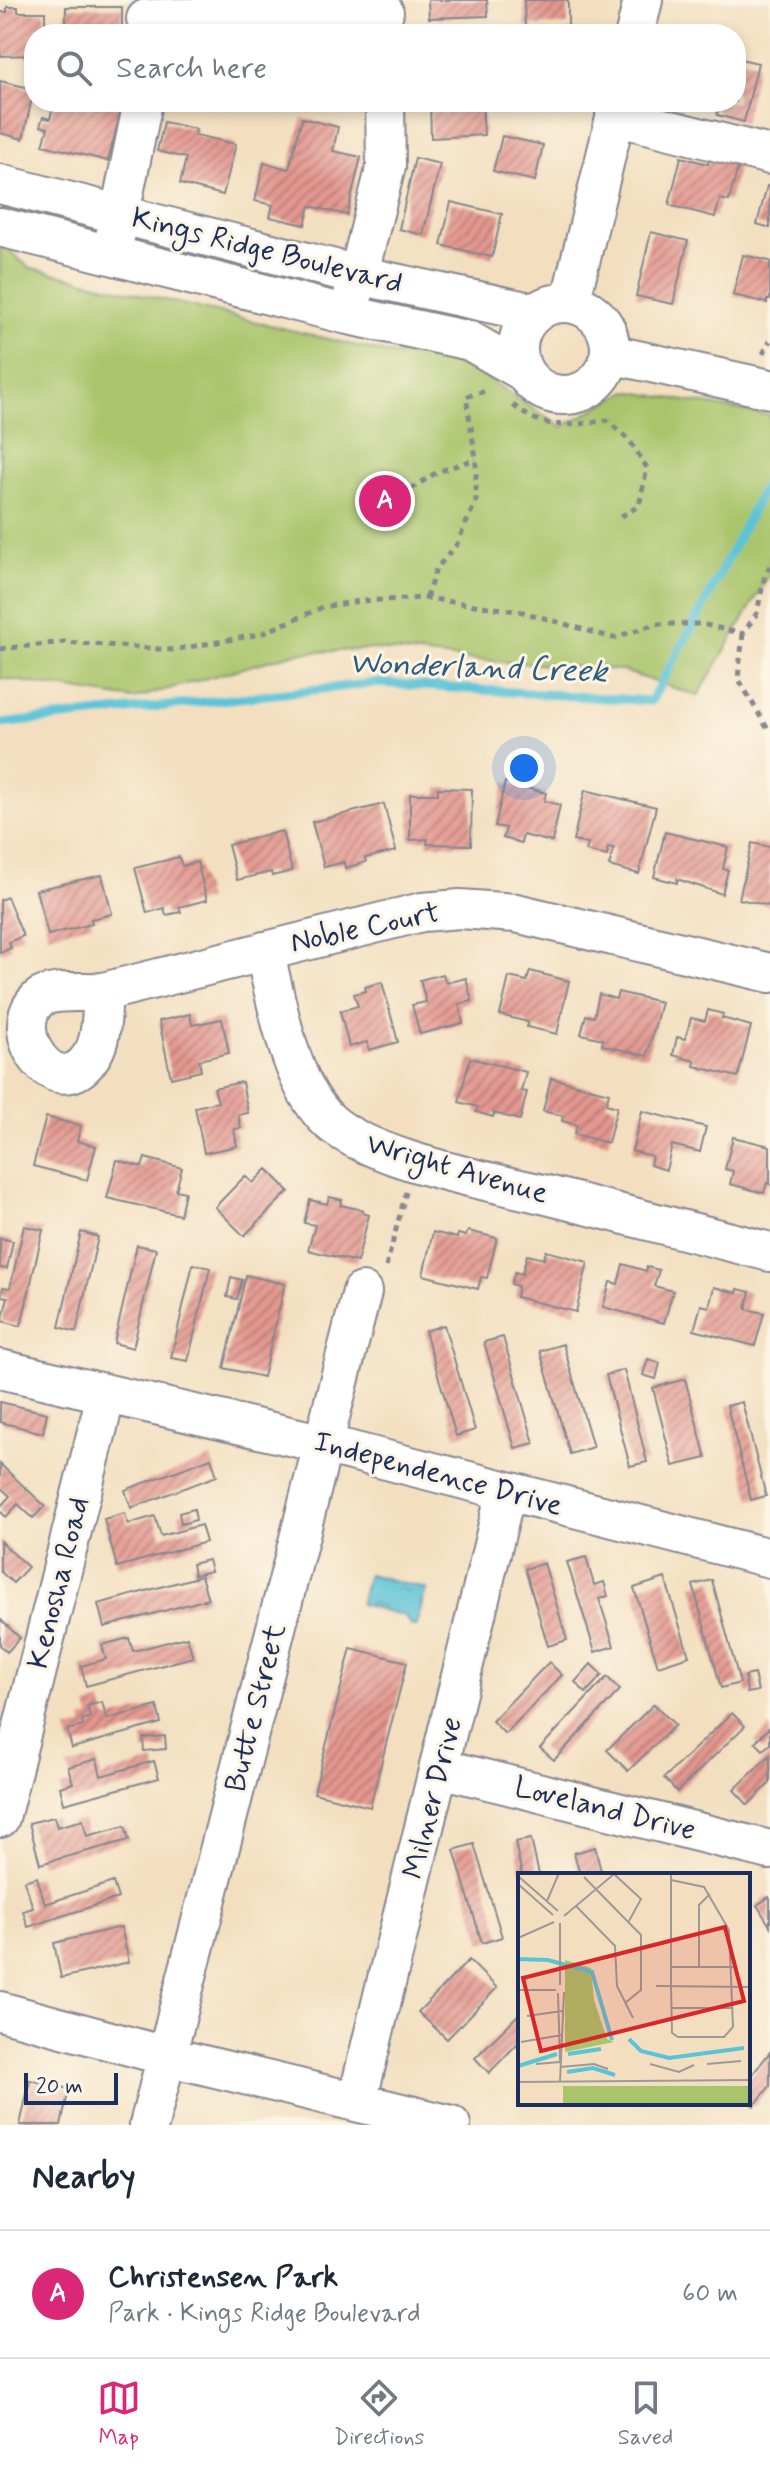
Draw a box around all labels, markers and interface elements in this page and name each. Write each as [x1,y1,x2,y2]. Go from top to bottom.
search box [24,24,746,112]
icon: search [52,46,96,90]
text: Search here [116,49,267,88]
street label: Kings Ridge Boulevard [127,198,406,305]
pin: A [359,471,411,531]
water label: Wonderland Creek [348,643,610,694]
your location [504,748,544,788]
street label: Noble Court [287,893,443,963]
street label: Wright Avenue [361,1124,552,1215]
street label: Independence Drive [310,1422,566,1526]
street label: Kenosha Road [19,1493,99,1673]
street label: Butte Street [216,1620,296,1796]
street label: Milner Drive [394,1713,472,1883]
street label: Loveland Drive [510,1768,700,1850]
inset map [518,1873,750,2105]
scale bar [24,2069,118,2105]
text: 20 m [36,2073,83,2101]
text: Nearby [32,2155,136,2200]
text: Christensen Park [108,2258,338,2297]
text: A [49,2277,67,2311]
text: 60 m [682,2277,738,2311]
text: Park · Kings Ridge Boulevard [108,2297,420,2331]
tab: Map [97,2376,141,2452]
tab: Directions [334,2376,424,2452]
tab: Saved [618,2376,673,2452]

